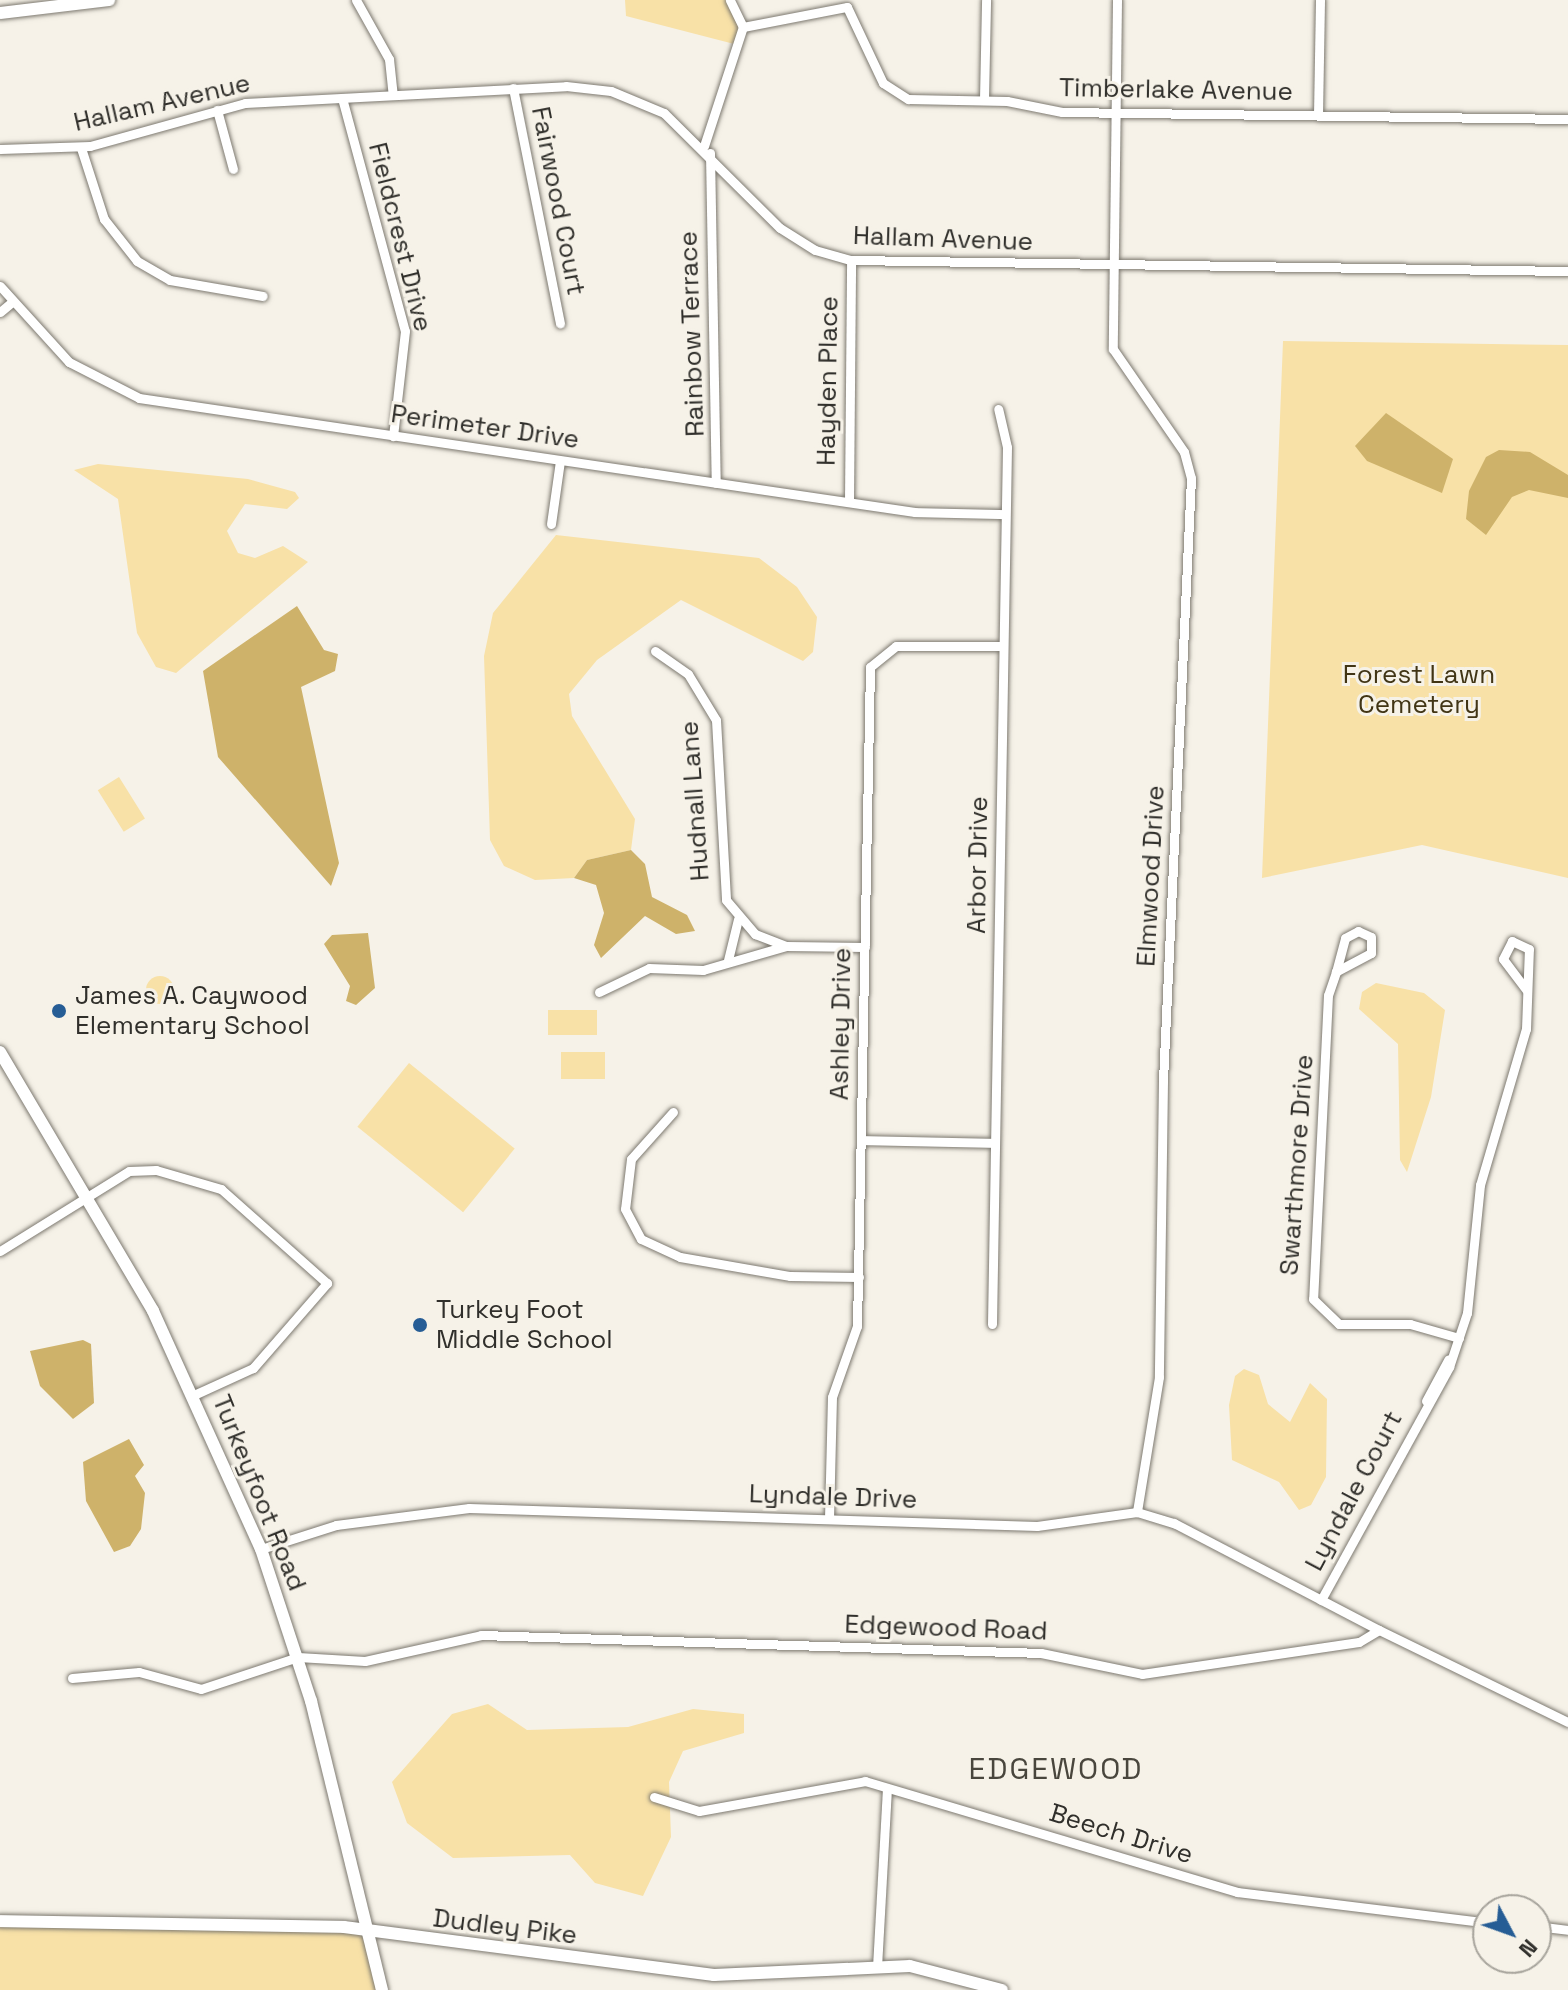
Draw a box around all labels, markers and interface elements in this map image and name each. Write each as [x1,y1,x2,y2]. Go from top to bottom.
street label: Hallam Avenue [71,67,253,139]
street label: Timberlake Avenue [1059,72,1293,108]
street label: Fairwood Court [524,104,592,298]
street label: Fieldcrest Drive [361,139,439,335]
street label: Hallam Avenue [852,220,1034,258]
street label: Rainbow Terrace [673,230,711,438]
street label: Hayden Place [811,296,845,466]
street label: Perimeter Drive [389,398,581,456]
park label: Forest Lawn Cemetery [1343,659,1495,720]
street label: Hudnall Lane [674,720,716,882]
street label: Elmwood Drive [1131,784,1171,968]
street label: Arbor Drive [961,796,995,934]
street label: Ashley Drive [824,947,858,1101]
place label: James A. Caywood Elementary School [75,980,310,1042]
marker: James A. Caywood Elementary School [50,1002,68,1020]
street label: Swarthmore Drive [1274,1054,1320,1276]
place label: Turkey Foot Middle School [436,1294,613,1356]
marker: Turkey Foot Middle School [411,1316,429,1334]
street label: Turkeyfoot Road [205,1390,313,1596]
street label: Lyndale Court [1299,1406,1409,1576]
street label: Lyndale Drive [748,1478,918,1516]
street label: Edgewood Road [844,1609,1048,1647]
district label: EDGEWOOD [969,1751,1143,1787]
street label: Beech Drive [1045,1797,1197,1871]
north arrow [1472,1894,1552,1974]
street label: Dudley Pike [431,1903,579,1951]
text: N [1513,1934,1544,1963]

